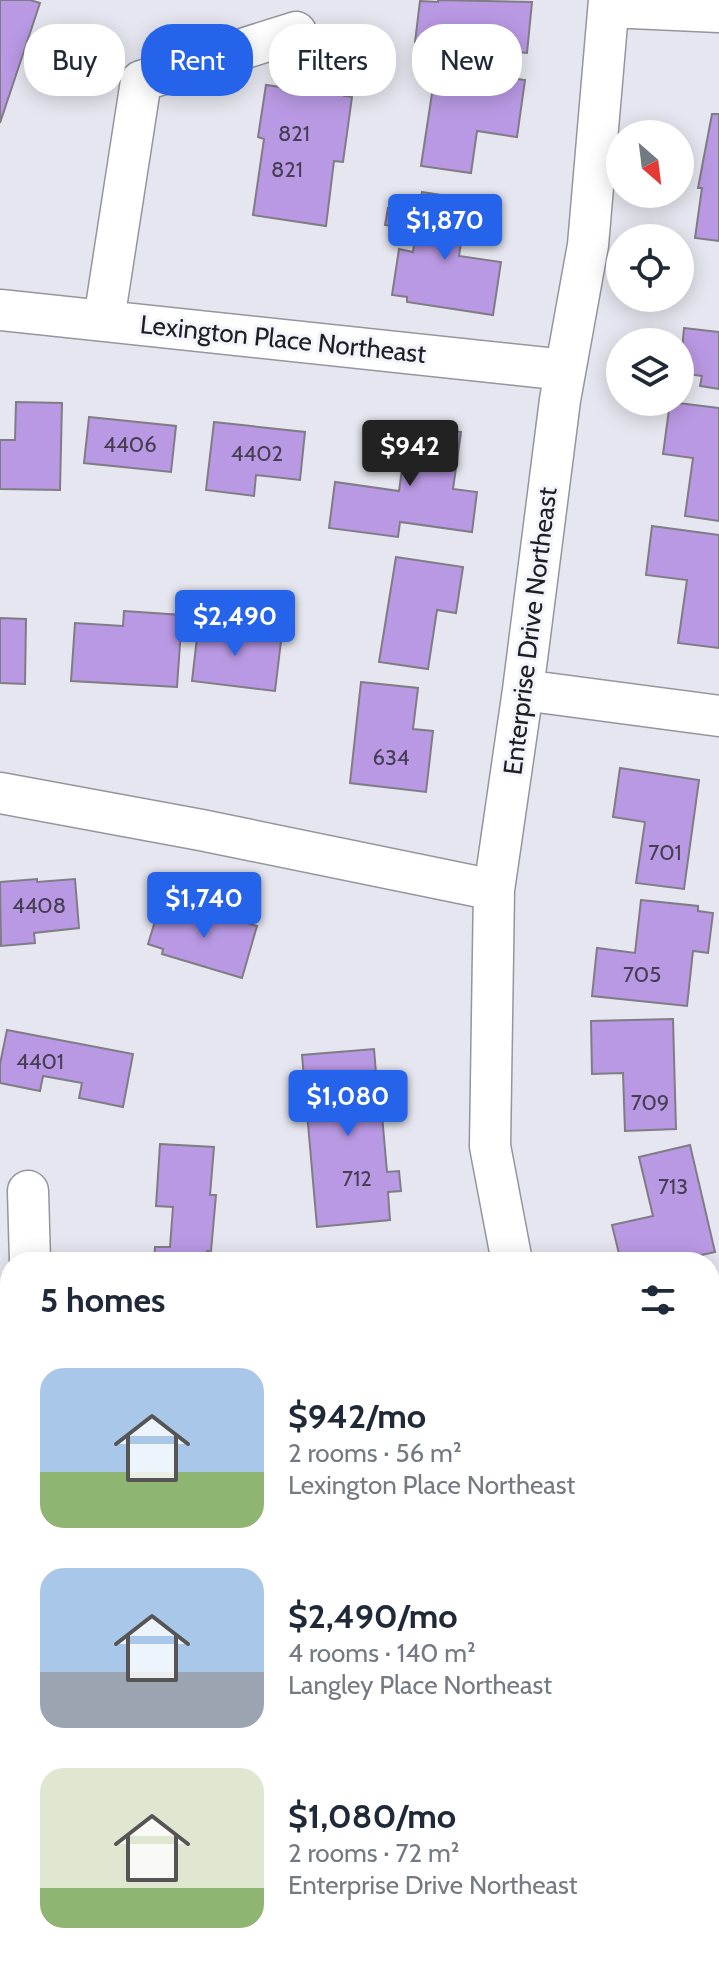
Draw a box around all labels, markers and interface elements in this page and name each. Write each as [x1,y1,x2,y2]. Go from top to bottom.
chip: Buy [24,24,125,96]
chip: Rent [141,24,253,96]
chip: Filters [269,24,396,96]
chip: New [412,24,522,96]
house number: 821 [278,120,310,147]
north arrow [606,120,694,208]
map controls [606,120,694,416]
house number: 821 [271,156,303,183]
pin: $1,870 [380,194,510,262]
text: $1,870 [406,204,484,236]
button: locate [606,224,694,312]
street label: Lexington Place Northeast [138,308,428,370]
button: layers [606,328,694,416]
pin: $942 [363,420,457,488]
text: $942 [380,430,440,462]
house number: 4406 [103,431,157,458]
house number: 4402 [231,440,283,467]
street label: Enterprise Drive Northeast [496,485,564,777]
pin: $2,490 [170,590,300,658]
text: $2,490 [193,600,277,632]
house number: 634 [372,744,410,771]
house number: 701 [648,839,682,866]
pin: $1,740 [139,872,269,940]
text: $1,740 [165,882,243,914]
house number: 4408 [12,892,66,919]
house number: 705 [623,961,661,988]
house number: 4401 [16,1048,64,1075]
pin: $1,080 [283,1070,413,1138]
text: $1,080 [307,1080,389,1112]
house number: 709 [631,1089,669,1116]
house number: 712 [342,1165,372,1192]
house number: 713 [658,1173,688,1200]
icon: filters [636,1278,680,1322]
text: 5 homes [40,1279,165,1321]
text: $942/mo [288,1395,426,1437]
icon: home [104,1400,200,1496]
text: 2 rooms · 56 m² [288,1437,462,1469]
text: Lexington Place Northeast [288,1469,575,1501]
text: $2,490/mo [288,1595,458,1637]
icon: home [104,1600,200,1696]
text: 4 rooms · 140 m² [288,1637,476,1669]
text: Langley Place Northeast [288,1669,552,1701]
text: $1,080/mo [288,1795,456,1837]
icon: home [104,1800,200,1896]
text: 2 rooms · 72 m² [288,1837,459,1869]
text: Enterprise Drive Northeast [288,1869,578,1901]

